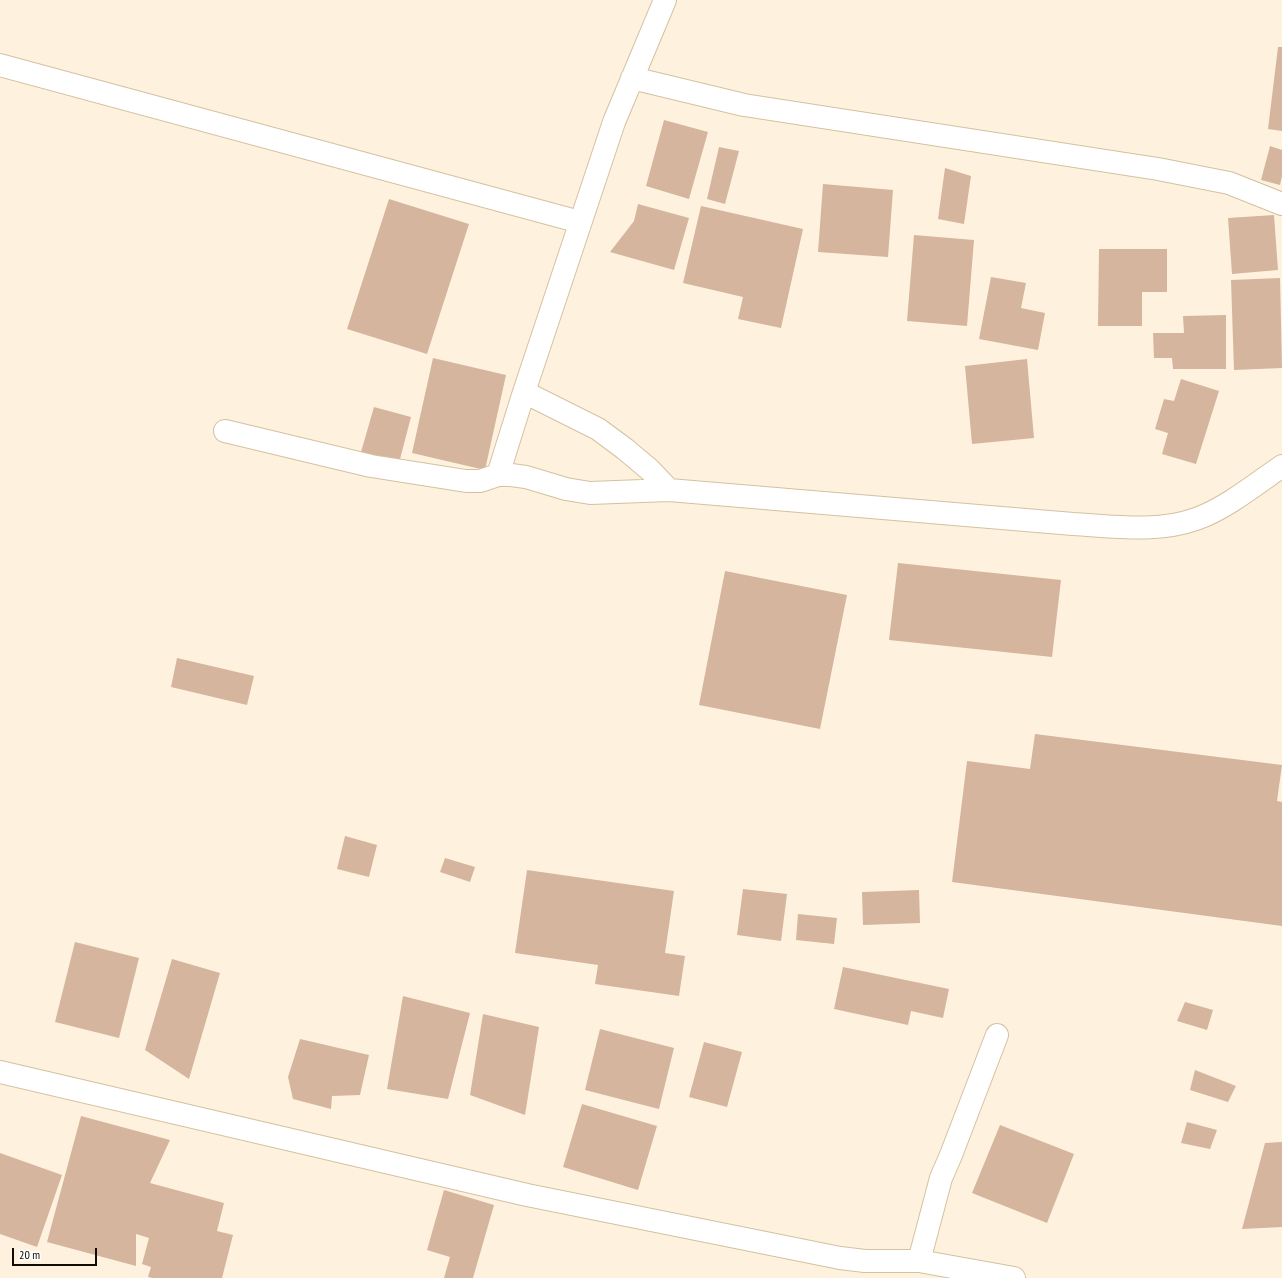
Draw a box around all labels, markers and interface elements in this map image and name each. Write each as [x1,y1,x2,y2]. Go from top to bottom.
scale bar [14,1240,99,1266]
text: 20 m [19,1247,40,1262]

